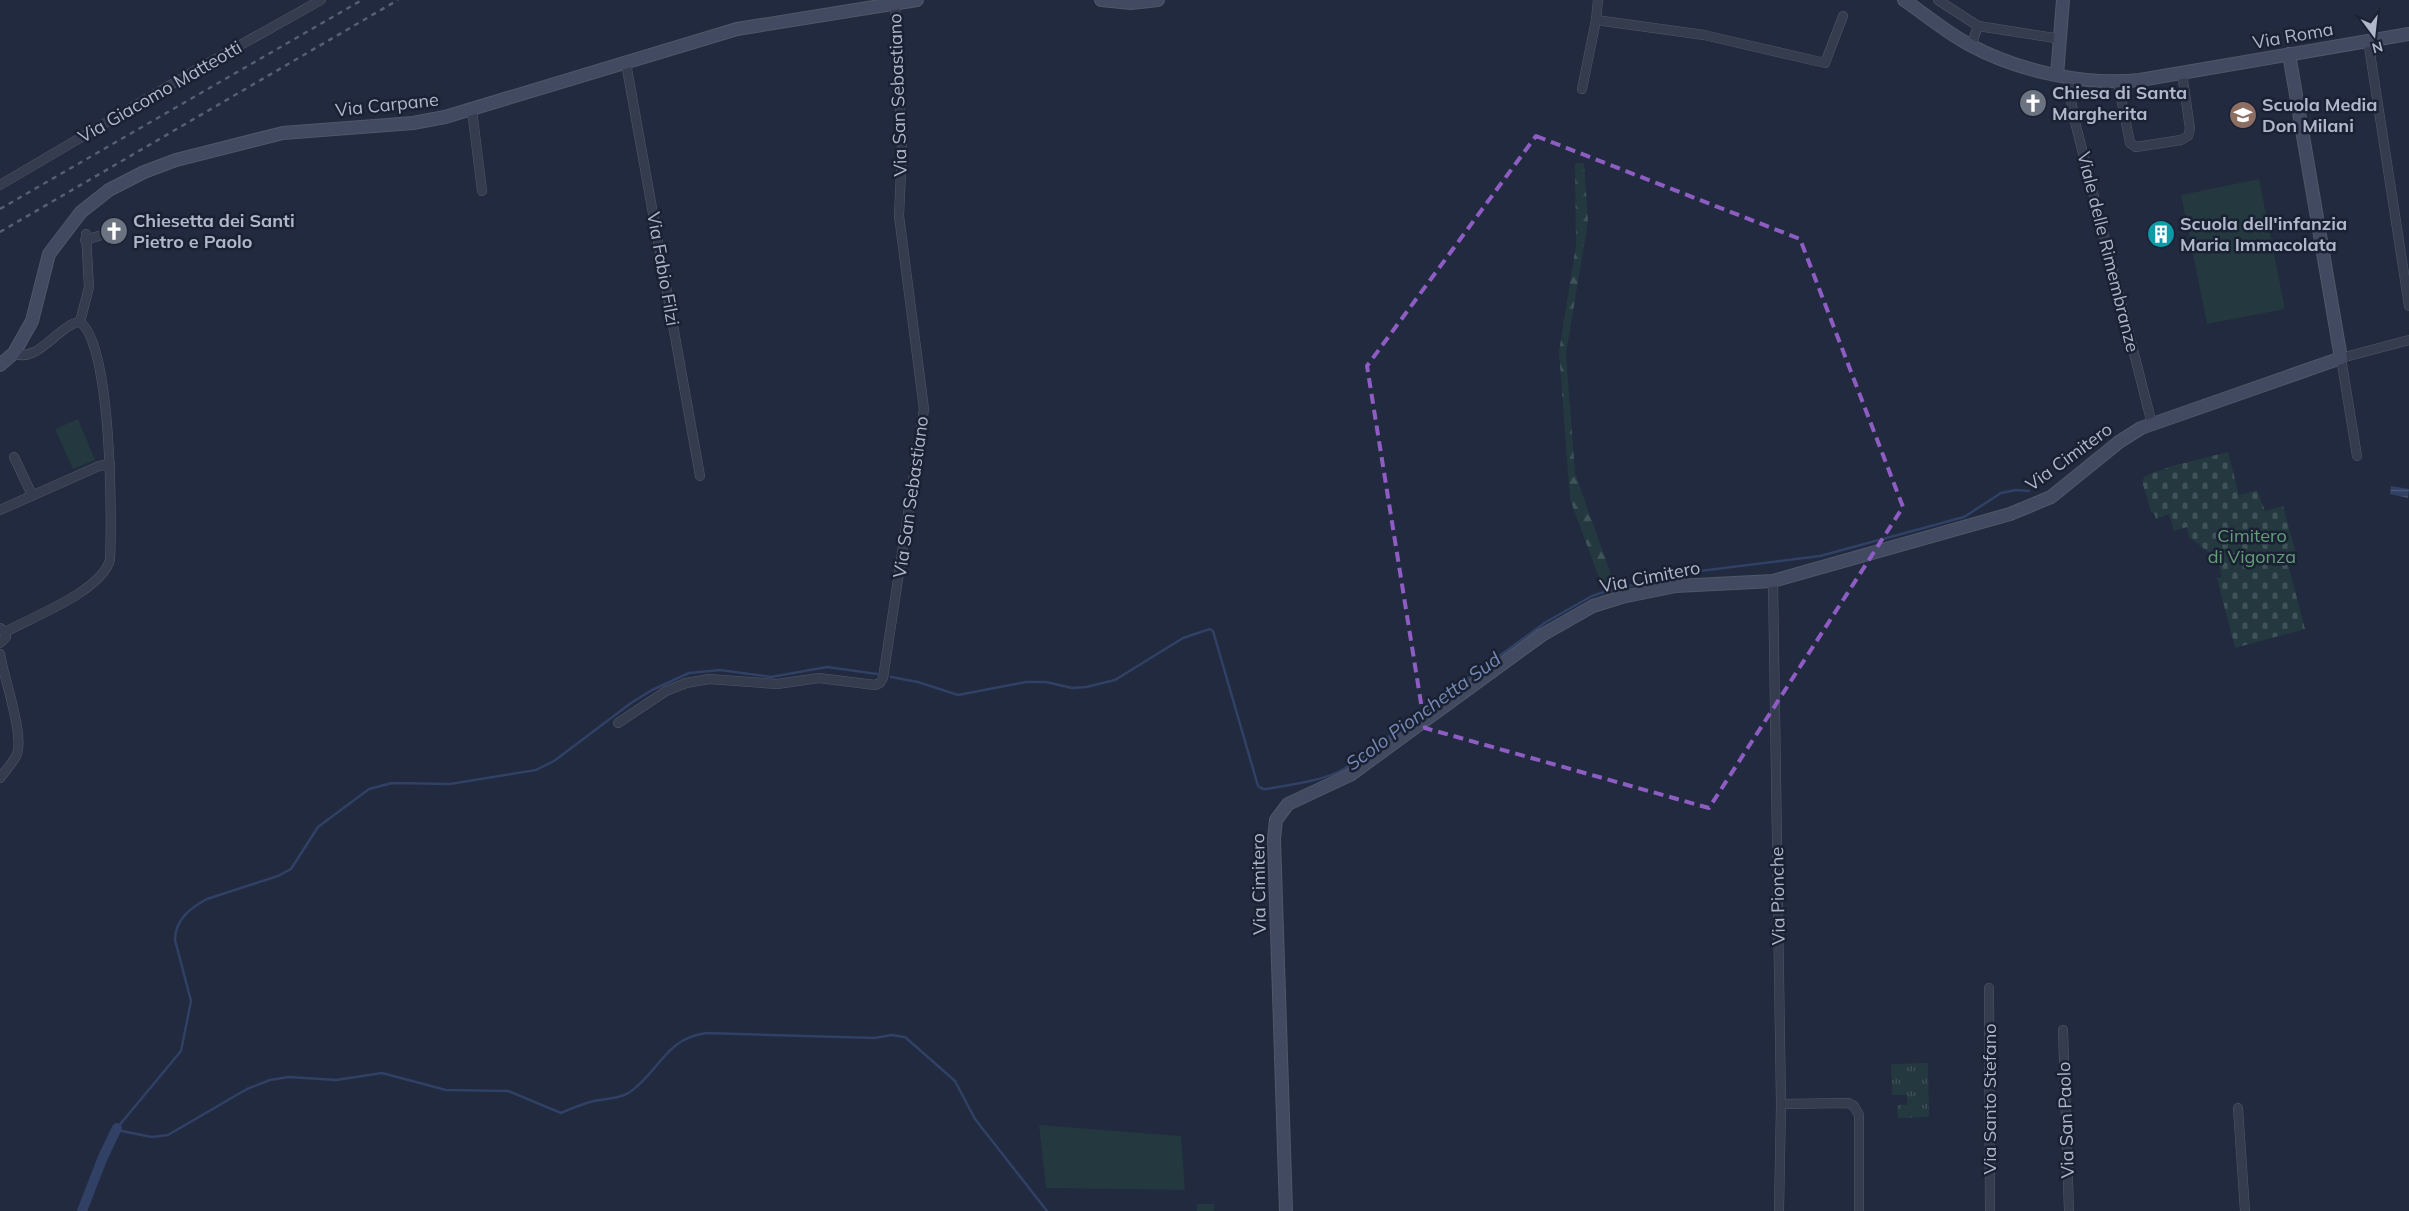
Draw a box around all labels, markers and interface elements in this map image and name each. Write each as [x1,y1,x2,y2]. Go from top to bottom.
north arrow [2349,10,2399,60]
street label: Via San Sebastiano [883,13,912,177]
street label: Via Roma [2251,17,2335,54]
street label: Via Giacomo Matteotti [74,35,246,148]
text: N [2370,37,2385,58]
place label: Chiesa di Santa Margherita [2052,81,2187,125]
street label: Via Carpane [334,88,440,121]
church icon: Chiesa di Santa Margherita [2018,88,2048,118]
place label: Scuola Media Don Milani [2262,93,2377,137]
school or university icon: Scuola Media Don Milani [2228,100,2258,130]
street label: Viale delle Rimembranze [2072,149,2145,354]
place label: Chiesetta dei Santi Pietro e Paolo [133,209,295,253]
street label: Via Fabio Filzi [642,210,685,328]
place label: Scuola dell'infanzia Maria Immacolata [2180,212,2347,256]
church icon: Chiesetta dei Santi Pietro e Paolo [99,216,129,246]
building icon: Scuola dell'infanzia Maria Immacolata [2146,219,2176,249]
street label: Via San Sebastiano [888,414,933,579]
street label: Via Cimitero [2021,417,2117,496]
park label: Cimitero di Vigonza [2208,524,2296,568]
street label: Via Cimitero [1598,556,1702,598]
water label: Scolo Pionchetta Sud [1341,646,1506,775]
street label: Via Cimitero [1246,833,1271,935]
street label: Via Pionche [1765,847,1790,945]
street label: Via Santo Stefano [1978,1024,2001,1174]
street label: Via San Paolo [2052,1061,2079,1179]

